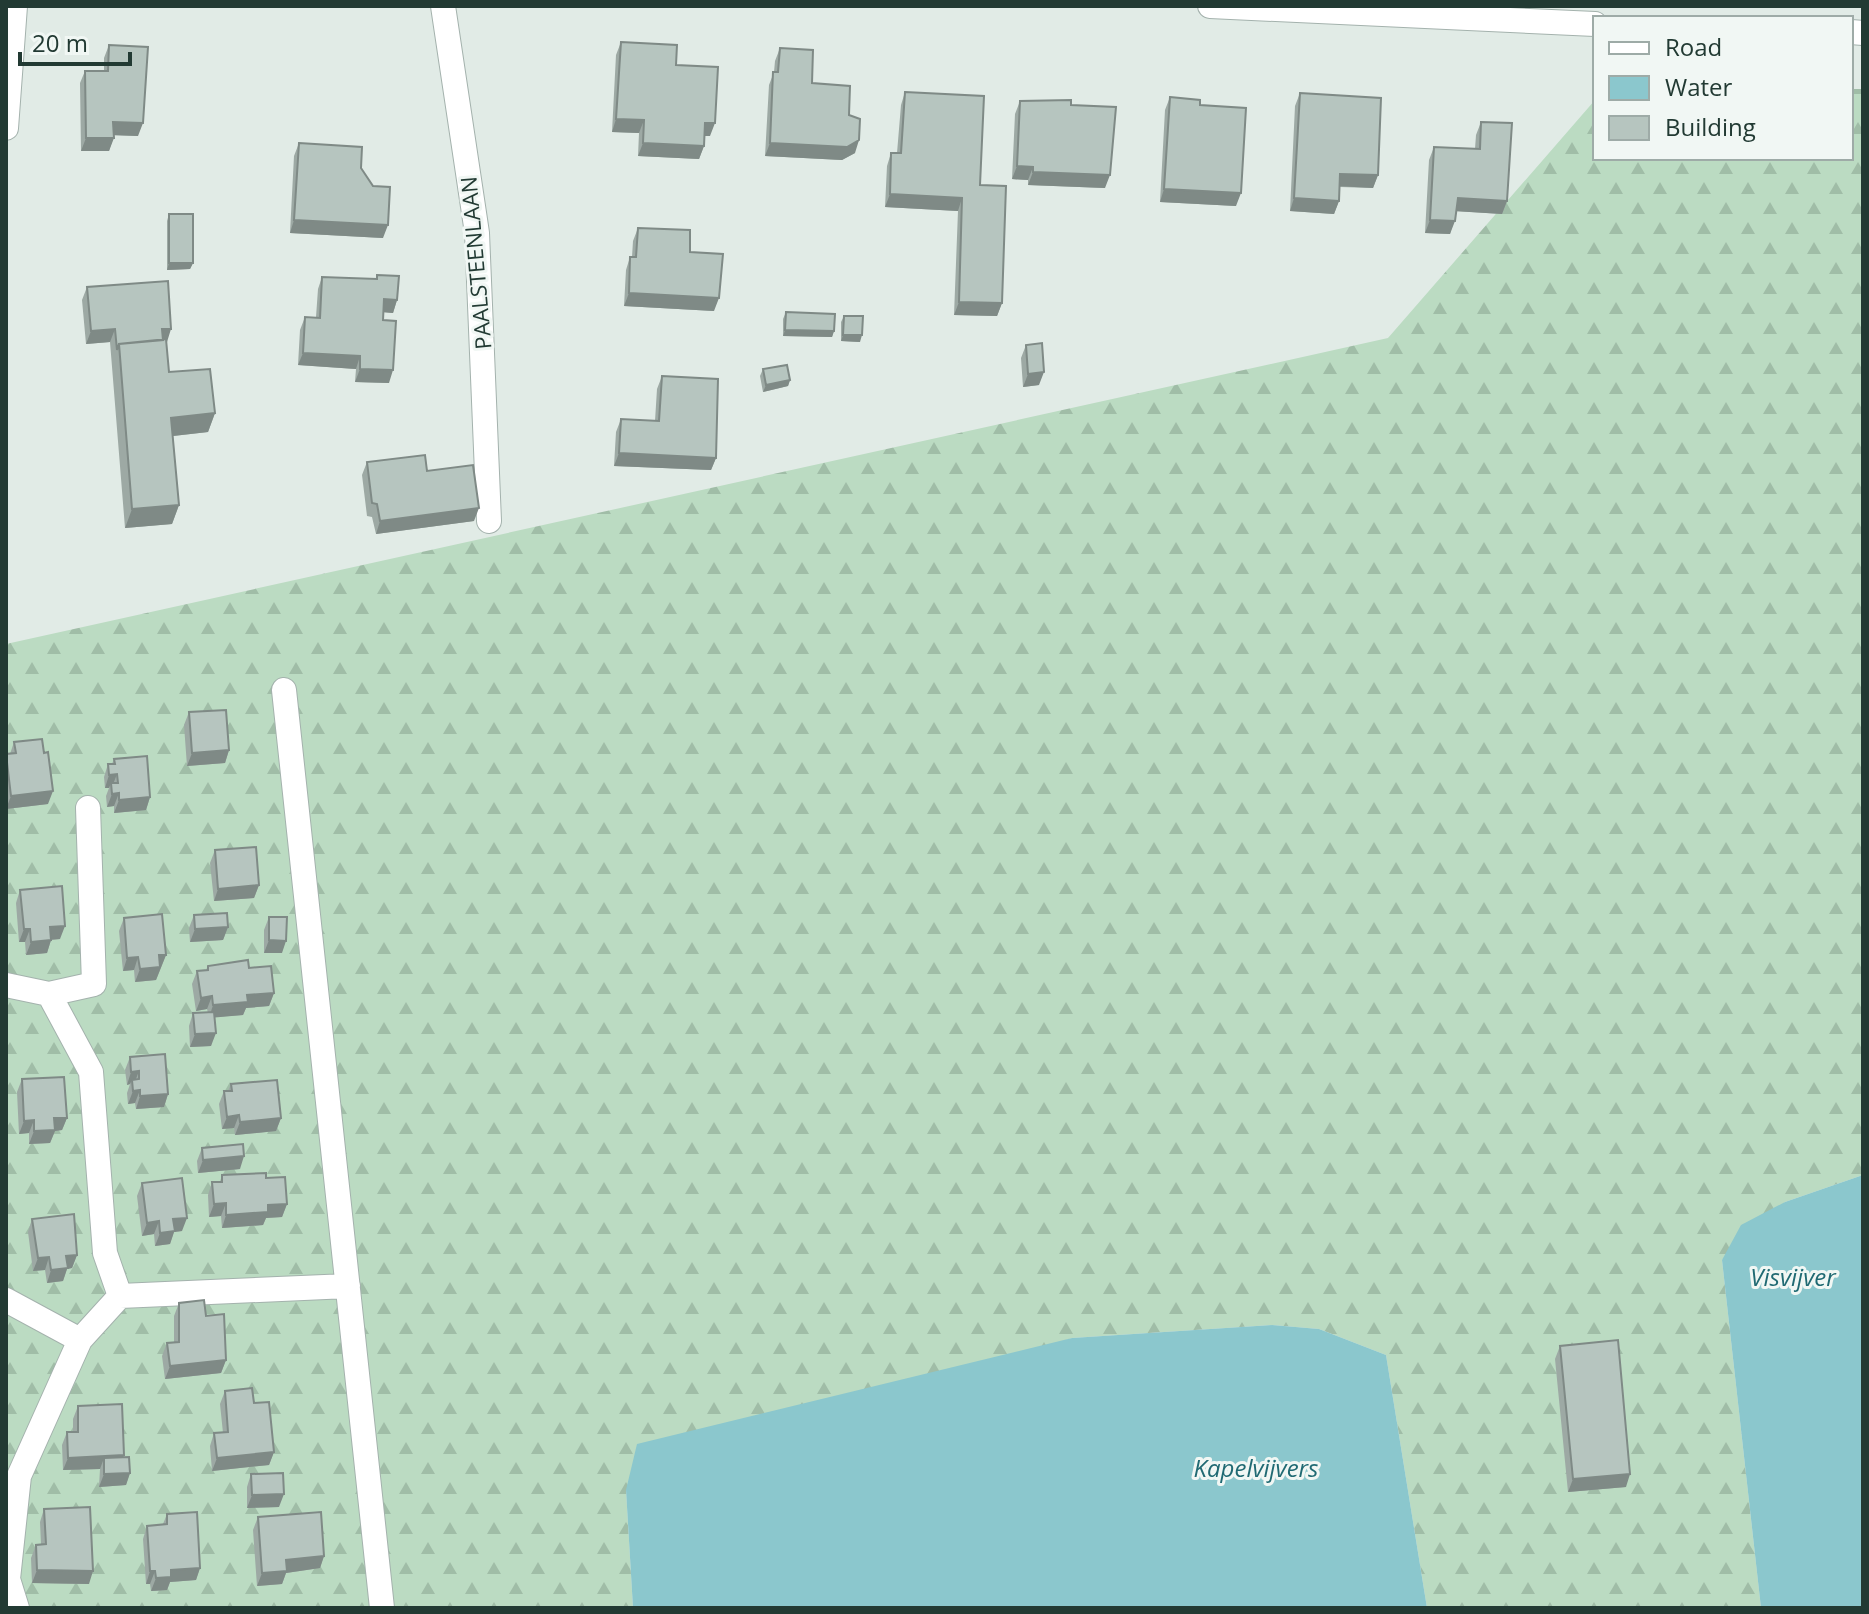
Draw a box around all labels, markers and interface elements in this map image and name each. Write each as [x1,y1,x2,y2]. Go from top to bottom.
scale bar [20,16,130,66]
legend [1593,16,1853,160]
text: 20 m [32,26,88,59]
text: Road [1665,30,1722,63]
text: Water [1665,70,1733,103]
text: Building [1665,110,1756,143]
street label: PAALSTEENLAAN [452,175,498,351]
water label: Visvijver [1750,1260,1837,1293]
water label: Kapelvijvers [1194,1451,1318,1484]

